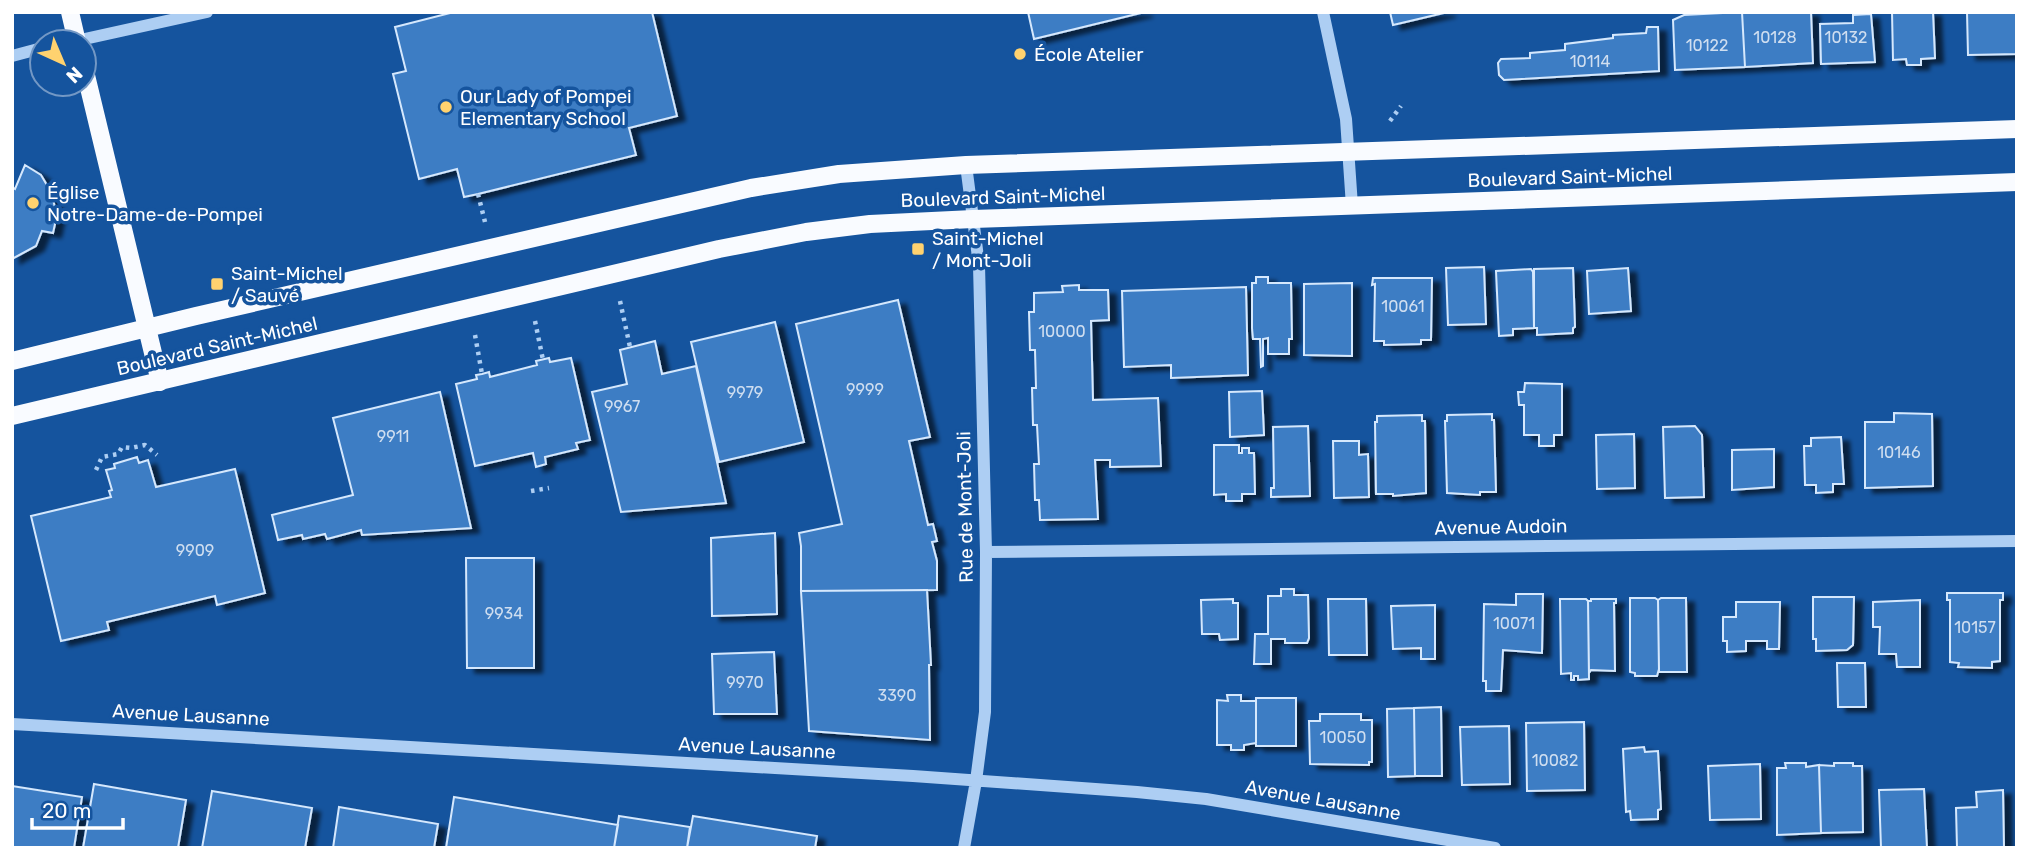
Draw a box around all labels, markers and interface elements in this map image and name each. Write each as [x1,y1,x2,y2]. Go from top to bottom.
north arrow [28,28,98,98]
house number: 10128 [1753,28,1797,47]
house number: 10132 [1825,28,1867,47]
house number: 10122 [1686,36,1728,55]
place label: École Atelier [1034,43,1144,66]
marker: École Atelier [1012,46,1028,62]
house number: 10114 [1570,52,1610,71]
text: N [62,62,87,88]
place label: Our Lady of Pompei Elementary School [460,85,632,130]
marker: Our Lady of Pompei Elementary School [438,99,454,115]
street label: Boulevard Saint-Michel [1467,162,1673,192]
place label: Église Notre-Dame-de-Pompei [47,181,263,226]
street label: Boulevard Saint-Michel [900,182,1106,212]
marker: Église Notre-Dame-de-Pompei [25,195,41,211]
place label: Saint-Michel / Mont-Joli [932,227,1044,272]
marker: Saint-Michel / Mont-Joli [910,241,926,257]
place label: Saint-Michel / Sauvé [231,262,343,307]
marker: Saint-Michel / Sauvé [209,276,225,292]
house number: 10061 [1381,297,1425,316]
street label: Boulevard Saint-Michel [114,312,320,380]
house number: 10000 [1038,322,1086,341]
house number: 9999 [846,380,884,399]
house number: 9979 [727,383,763,402]
house number: 9967 [604,397,640,416]
house number: 9911 [377,427,409,446]
street label: Rue de Mont-Joli [952,431,978,583]
house number: 10146 [1877,443,1921,462]
street label: Avenue Audoin [1434,514,1568,540]
house number: 9909 [176,541,214,560]
house number: 9934 [485,604,523,623]
house number: 10071 [1493,614,1535,633]
house number: 10157 [1954,618,1996,637]
house number: 9970 [726,673,764,692]
house number: 3390 [878,686,916,705]
street label: Avenue Lausanne [112,699,270,731]
house number: 10050 [1320,728,1366,747]
street label: Avenue Lausanne [678,732,836,764]
house number: 10082 [1532,751,1578,770]
street label: Avenue Lausanne [1243,775,1403,825]
scale bar [32,786,122,830]
text: 20 m [42,798,91,823]

